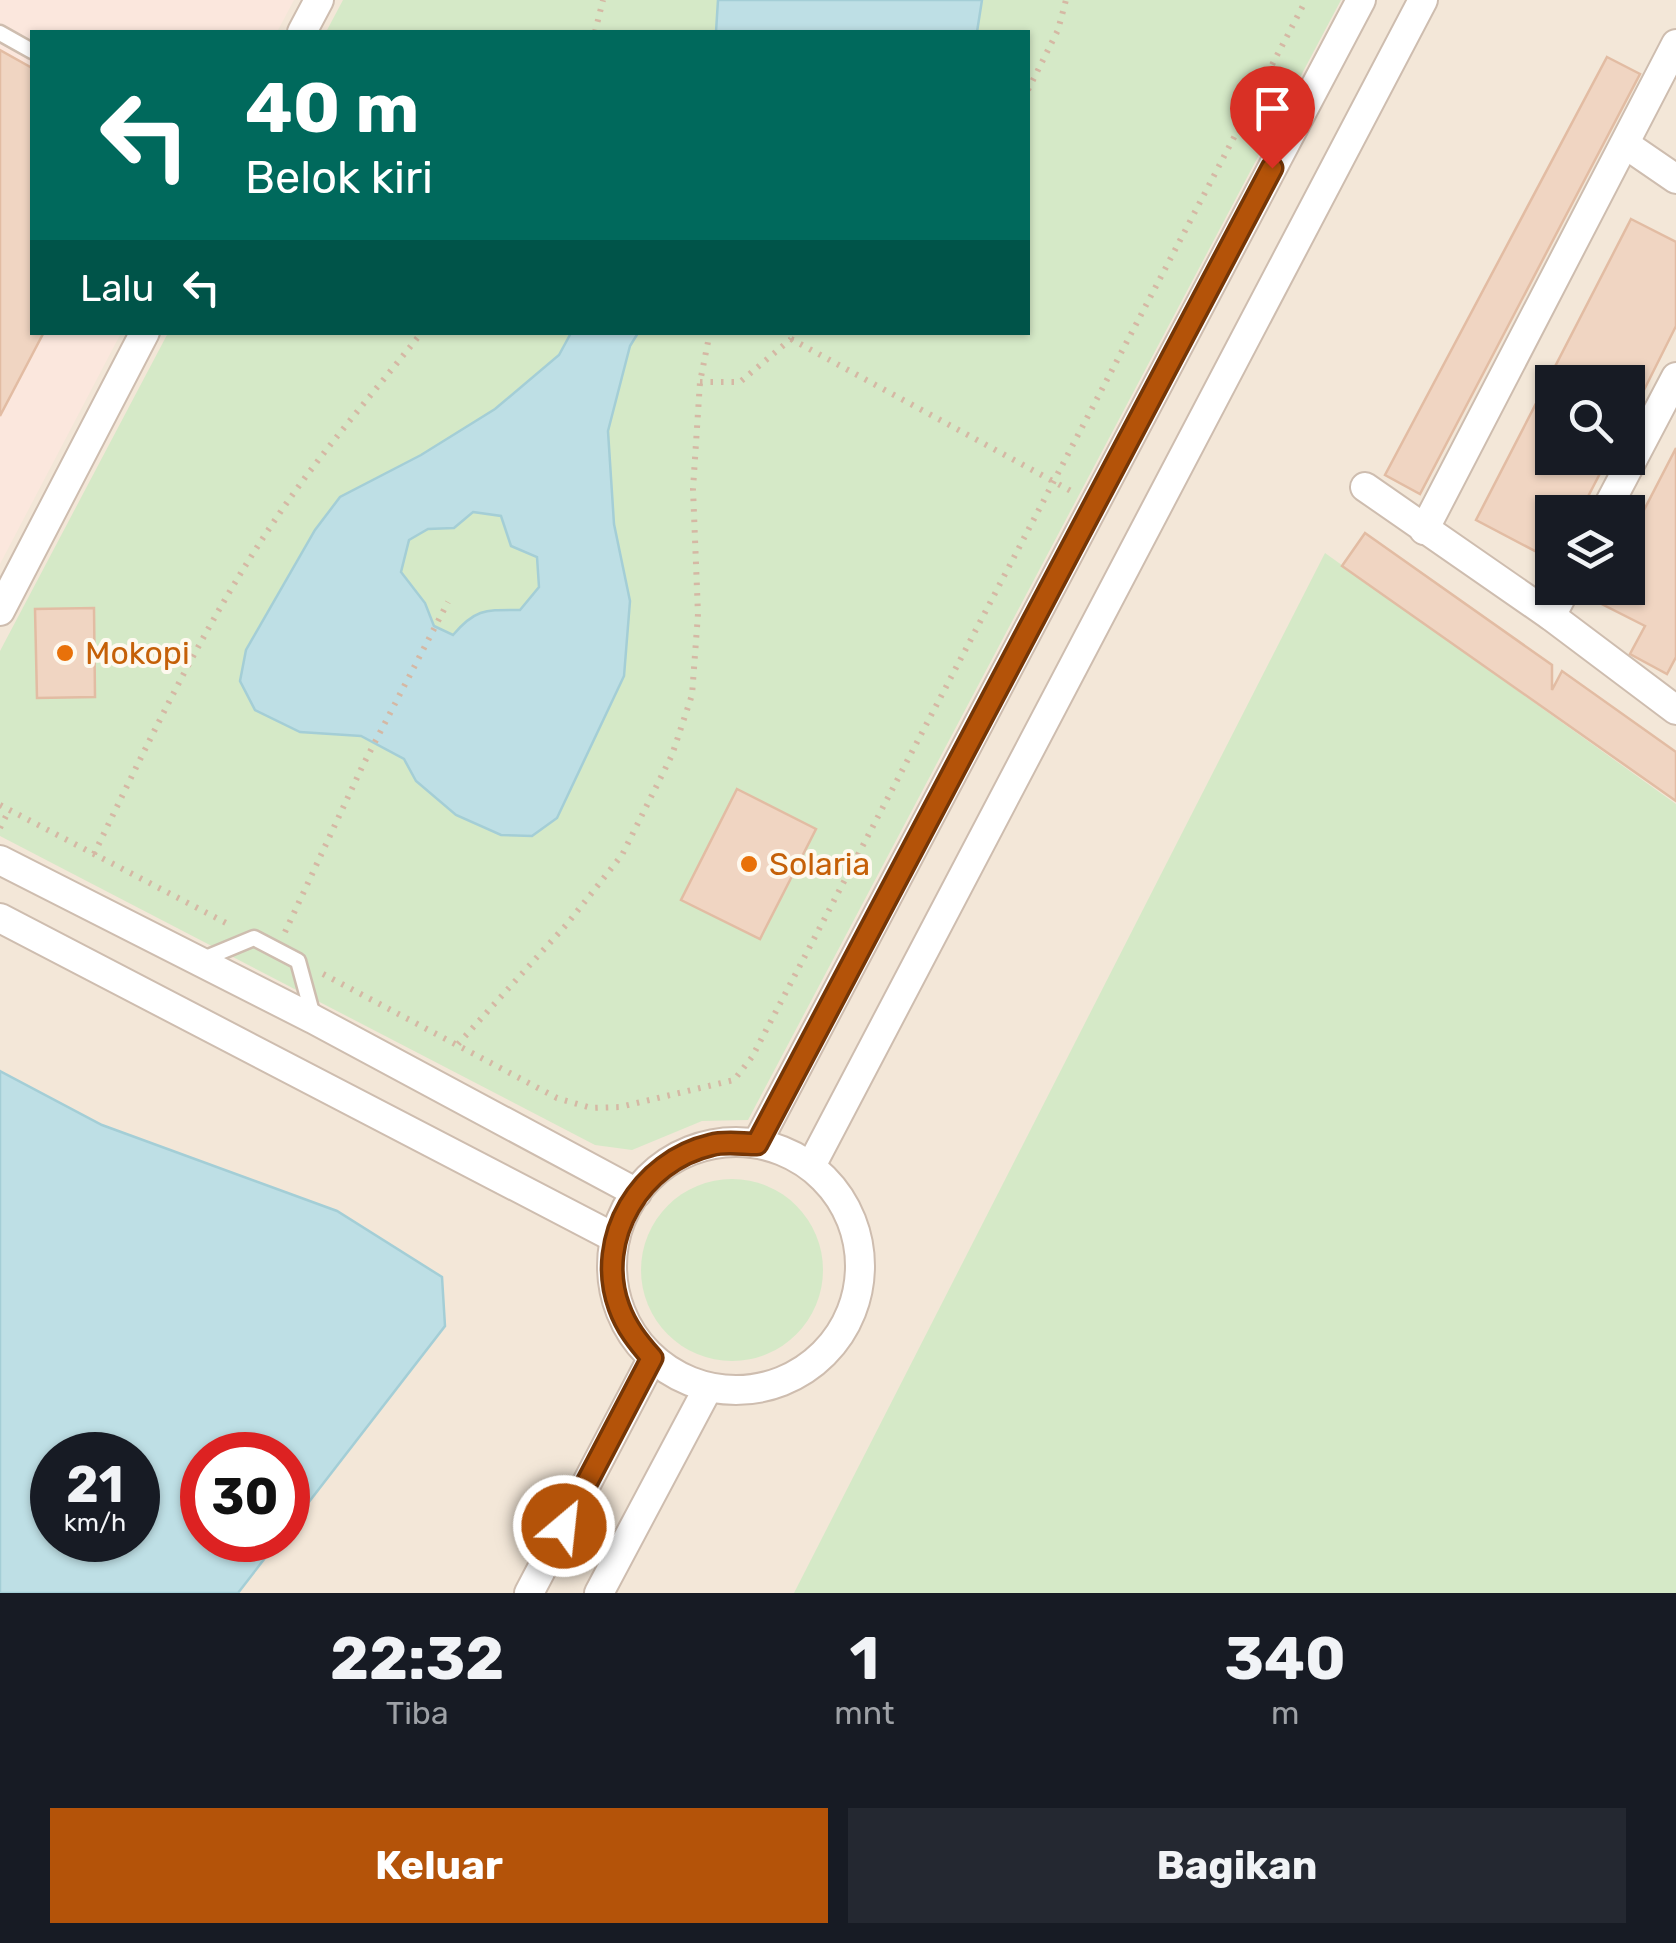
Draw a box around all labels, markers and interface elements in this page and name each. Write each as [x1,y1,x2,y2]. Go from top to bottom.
pin [1230,66,1315,169]
text: 40 m [245,67,419,150]
icon: left [80,70,210,200]
icon: arrive [1245,81,1300,136]
text: Belok kiri [245,151,433,204]
icon: left [174,260,229,315]
text: Lalu [80,265,154,311]
map controls [1535,365,1645,605]
button: search [1535,365,1645,475]
button: layers [1535,495,1645,605]
place label: Mokopi [85,634,190,672]
marker: Mokopi [54,642,76,664]
place label: Solaria [769,845,870,883]
marker: Solaria [738,853,760,875]
speed limit sign: 30 [180,1432,310,1562]
text: 21 [66,1455,124,1515]
position arrow [512,1474,616,1578]
text: km/h [64,1508,126,1537]
text: 22:32 [330,1623,504,1694]
text: 1 [849,1623,879,1694]
text: 340 [1225,1623,1346,1694]
text: Tiba [386,1694,449,1732]
text: mnt [834,1694,894,1732]
text: m [1271,1694,1299,1732]
button: Keluar [50,1808,828,1923]
button: Bagikan [848,1808,1626,1923]

